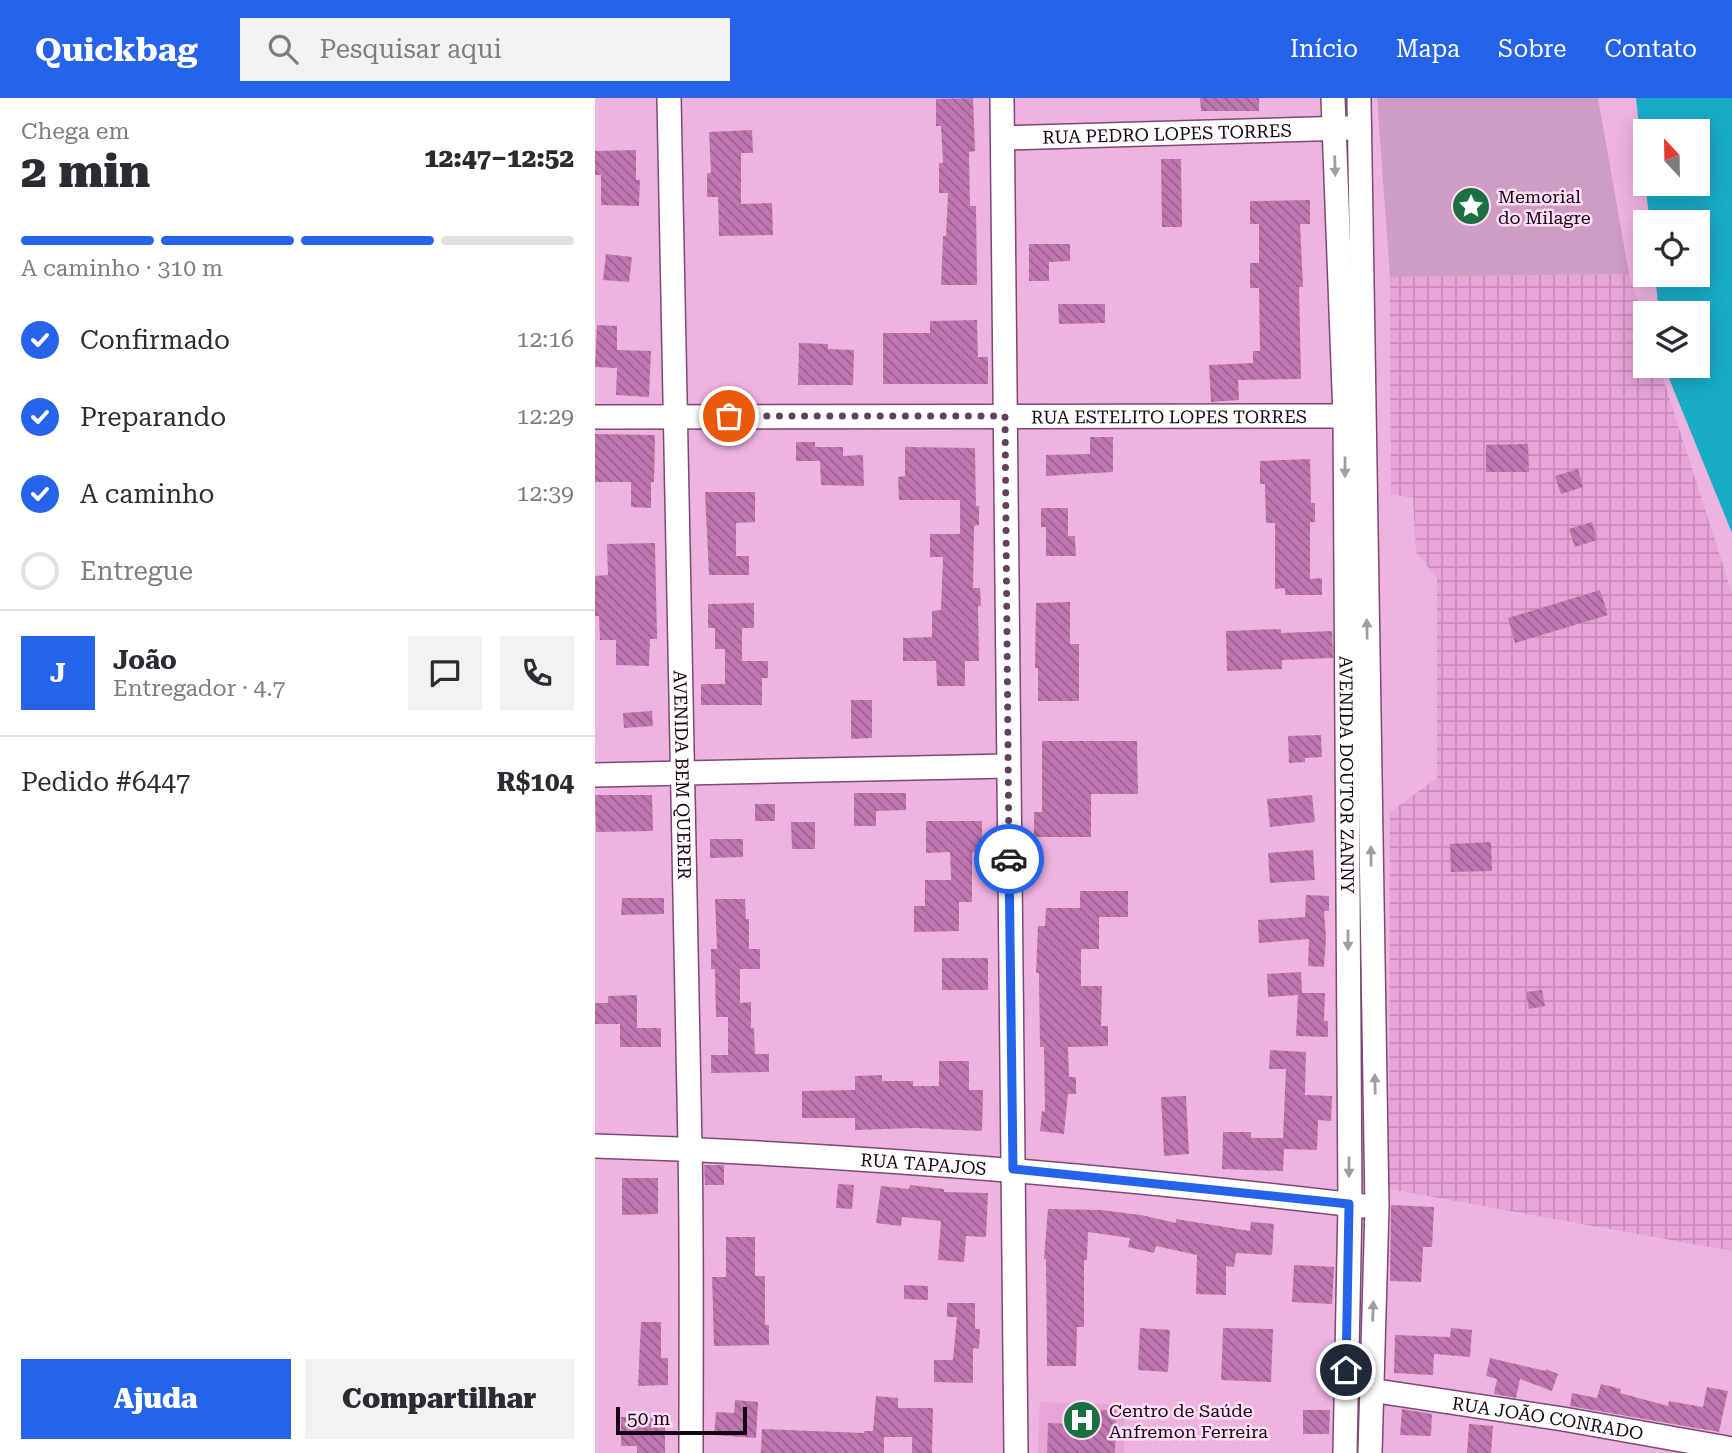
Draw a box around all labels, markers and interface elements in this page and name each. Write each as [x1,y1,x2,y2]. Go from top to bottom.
search box [240,18,730,81]
text: Quickbag [35,30,198,69]
icon: search [264,30,302,68]
text: Pesquisar aqui [320,34,502,64]
text: Início [1290,35,1358,63]
text: Mapa [1396,35,1460,63]
text: Sobre [1498,35,1566,63]
text: Contato [1604,35,1697,63]
text: Chega em [21,118,129,145]
street label: RUA PEDRO LOPES TORRES [1042,119,1292,147]
north arrow [1633,119,1710,196]
map controls [1633,119,1710,378]
text: 12:47–12:52 [424,143,574,173]
text: 2 min [21,144,150,198]
one-way arrow [1330,155,1341,177]
place icon: Memorial do Milagre [1450,185,1492,227]
place label: Memorial do Milagre [1498,186,1591,228]
button: locate [1633,210,1710,287]
text: A caminho · 310 m [21,255,223,282]
button: layers [1633,301,1710,378]
icon: check [21,321,59,359]
text: Confirmado [80,325,230,355]
text: 12:16 [517,326,574,353]
pin [699,386,759,446]
icon: bag [710,397,748,435]
icon: check [21,398,59,436]
text: Preparando [80,402,226,432]
text: 12:29 [517,403,574,430]
street label: RUA ESTELITO LOPES TORRES [1031,406,1307,427]
one-way arrow [1339,456,1351,478]
icon: check [21,475,59,513]
text: A caminho [80,479,215,509]
text: 12:39 [517,480,574,507]
text: Entregue [80,556,193,586]
one-way arrow [1361,618,1373,640]
button: chat [408,636,482,710]
button: phone [500,636,574,710]
text: João [113,645,177,675]
street label: AVENIDA DOUTOR ZANNY [1336,656,1359,895]
text: J [50,658,66,688]
street label: AVENIDA BEM QUERER [670,670,696,880]
text: Entregador · 4.7 [113,675,285,702]
text: Pedido #6447 [21,767,190,797]
text: R$104 [496,767,574,797]
courier [974,824,1044,894]
icon: car [990,840,1028,878]
one-way arrow [1365,845,1377,867]
one-way arrow [1342,929,1354,951]
one-way arrow [1369,1073,1381,1095]
street label: RUA TAPAJOS [860,1149,987,1179]
one-way arrow [1343,1156,1355,1178]
one-way arrow [1367,1300,1379,1322]
pin [1316,1340,1376,1400]
icon: home [1327,1351,1365,1389]
button: Ajuda [21,1359,291,1439]
button: Compartilhar [305,1359,574,1439]
street label: RUA JOÃO CONRADO [1451,1392,1645,1444]
hospital icon: Centro de Saúde Anfremon Ferreira [1061,1399,1103,1441]
place label: Centro de Saúde Anfremon Ferreira [1109,1400,1268,1442]
scale bar [616,1404,747,1436]
text: 50 m [627,1407,670,1430]

